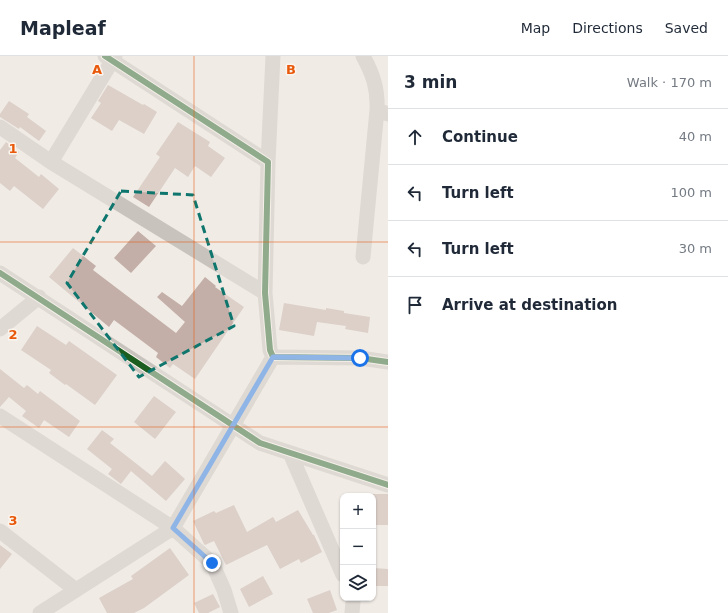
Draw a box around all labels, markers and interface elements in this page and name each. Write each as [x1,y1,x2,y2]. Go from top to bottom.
text: Mapleaf [20,17,106,39]
text: Map [521,20,550,36]
text: Directions [572,20,643,36]
text: Saved [665,20,708,36]
text: A [92,62,102,77]
text: B [286,62,296,77]
text: 3 min [404,72,457,92]
text: Walk · 170 m [627,75,712,90]
icon: ahead [404,126,426,148]
text: Continue [442,128,518,146]
text: 40 m [679,129,712,144]
text: 1 [8,141,18,156]
icon: left [404,182,426,204]
text: Turn left [442,184,514,202]
text: 100 m [670,185,712,200]
icon: left [404,238,426,260]
text: Turn left [442,240,514,258]
text: 30 m [679,241,712,256]
icon: arrive [404,294,426,316]
text: Arrive at destination [442,296,617,314]
text: 2 [8,327,18,342]
route start [351,349,369,367]
map controls [340,493,376,601]
button: + [340,493,376,529]
text: 3 [8,513,18,528]
button: − [340,529,376,565]
route end [203,554,221,572]
button: layers [340,565,376,601]

